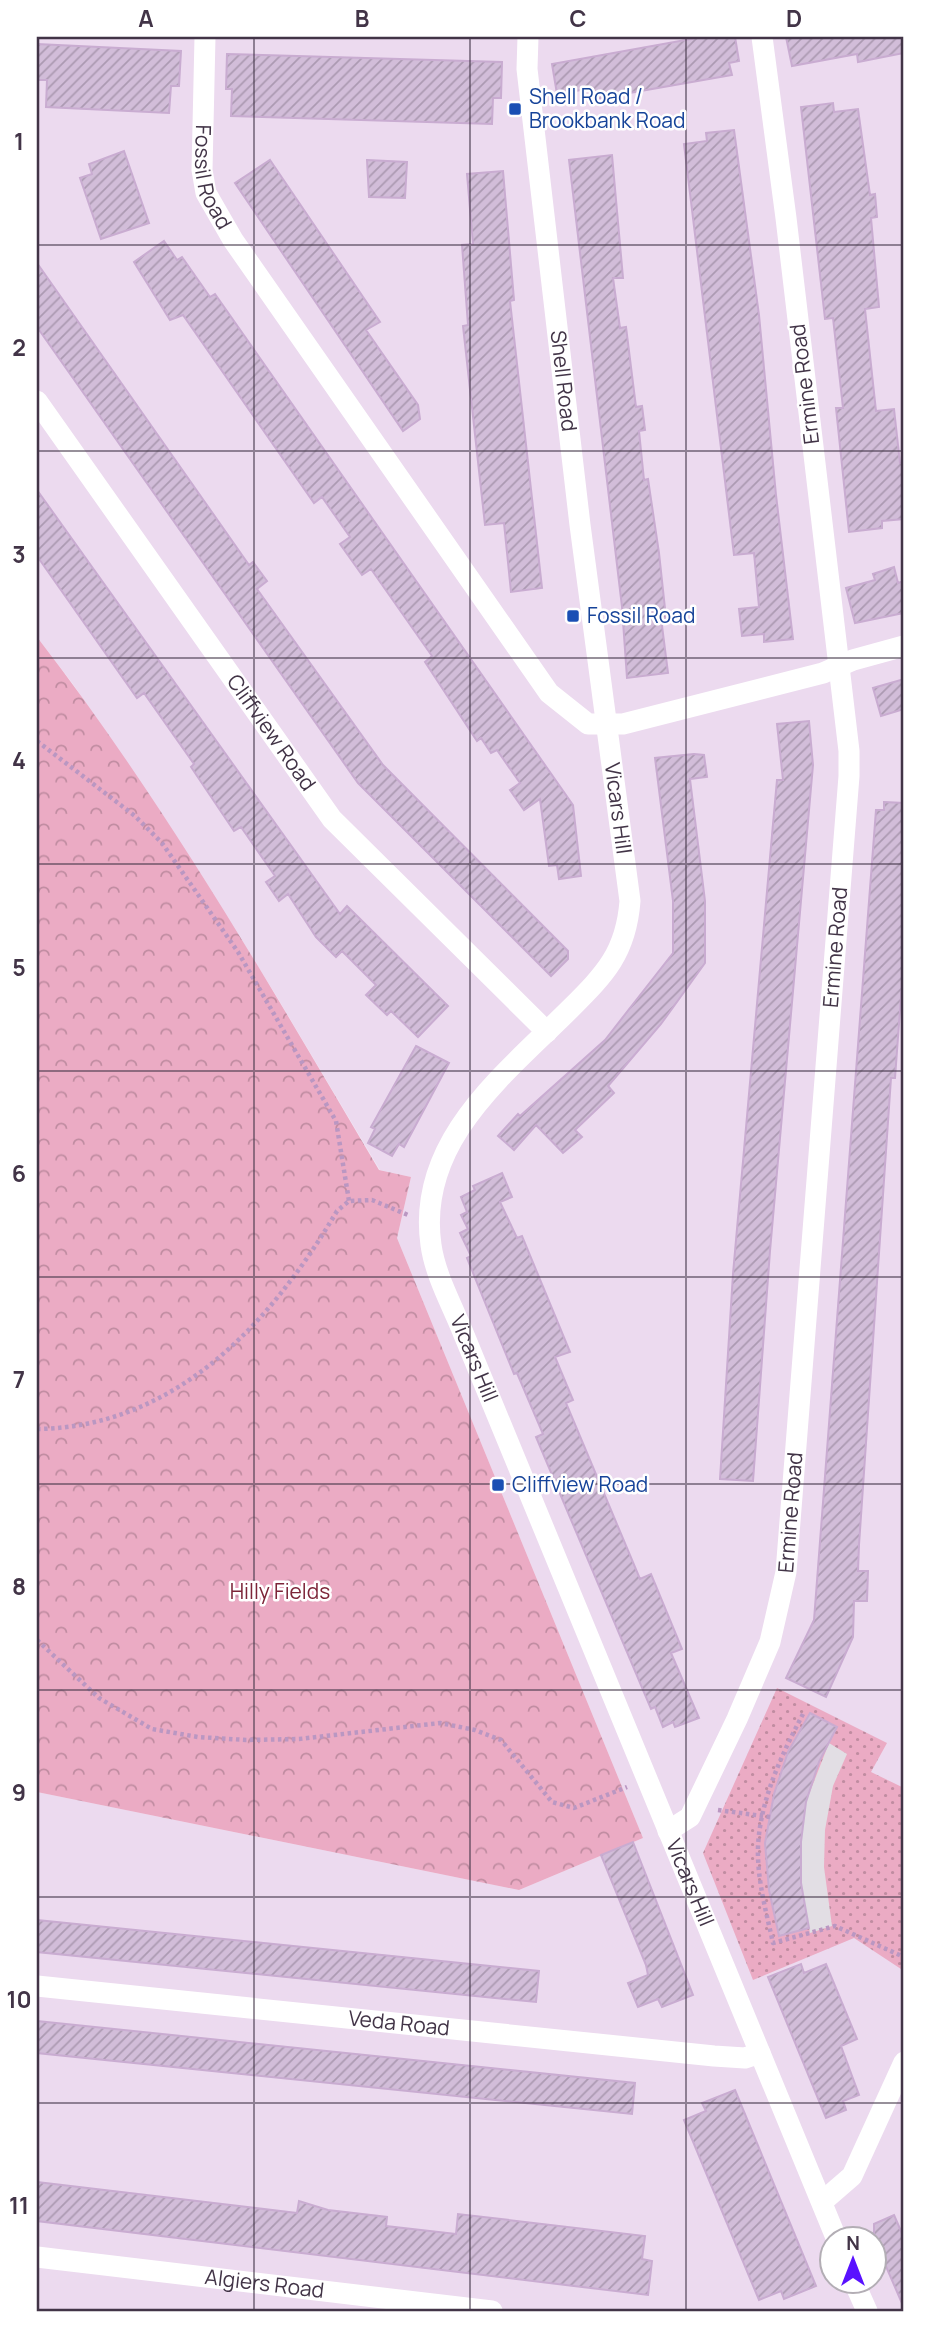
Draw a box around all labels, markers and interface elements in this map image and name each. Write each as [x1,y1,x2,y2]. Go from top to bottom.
text: A [138,2,154,34]
text: B [355,2,369,34]
text: C [570,2,587,34]
text: D [786,2,802,34]
place label: Shell Road / Brookbank Road [529,82,685,134]
marker: Shell Road / Brookbank Road [507,101,523,117]
street label: Fossil Road [189,124,239,234]
text: 1 [14,125,24,157]
street label: Ermine Road [783,322,825,446]
street label: Shell Road [544,329,584,433]
text: 2 [12,331,26,363]
text: 3 [12,538,26,570]
place label: Fossil Road [587,601,695,629]
marker: Fossil Road [565,608,581,624]
street label: Cliffview Road [221,668,323,796]
text: 4 [12,744,26,776]
street label: Vicars Hill [599,761,639,856]
street label: Ermine Road [816,886,853,1009]
text: 5 [12,951,26,983]
text: 6 [12,1157,26,1189]
street label: Vicars Hill [444,1310,505,1406]
text: 7 [13,1363,25,1395]
street label: Ermine Road [771,1451,808,1574]
place label: Cliffview Road [512,1470,648,1498]
marker: Cliffview Road [490,1477,506,1493]
text: 8 [12,1570,26,1602]
park label: Hilly Fields [230,1577,330,1605]
text: 9 [12,1776,26,1808]
street label: Vicars Hill [660,1835,721,1930]
text: 10 [6,1983,32,2015]
street label: Veda Road [347,2003,451,2042]
text: 11 [9,2189,29,2221]
north arrow [818,2226,888,2296]
text: N [846,2230,860,2256]
street label: Algiers Road [203,2262,326,2304]

